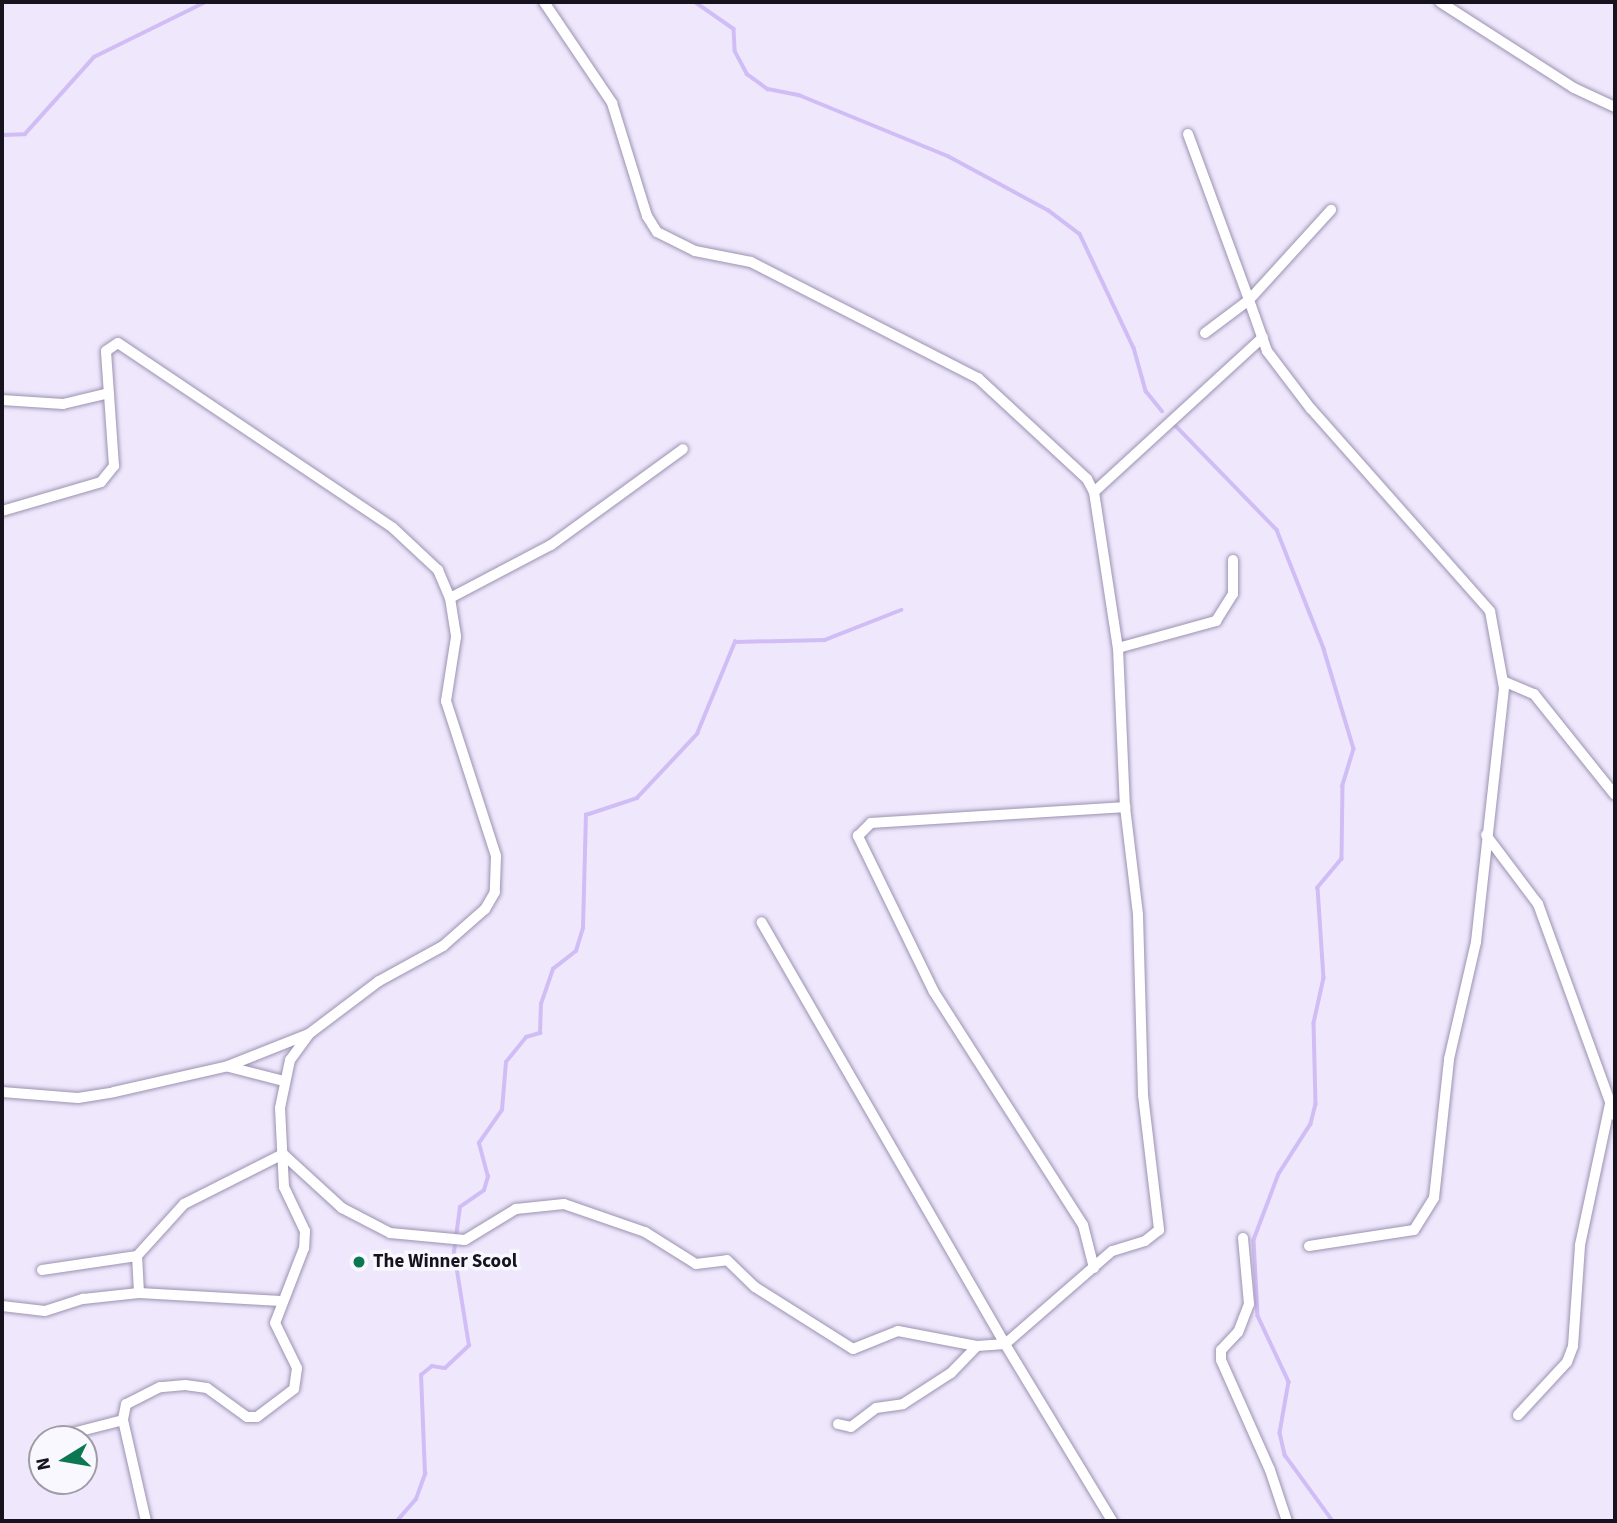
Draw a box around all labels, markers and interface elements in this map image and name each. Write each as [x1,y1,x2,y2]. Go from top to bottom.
place label: The Winner Scool [373,1251,517,1273]
marker: The Winner Scool [351,1254,367,1270]
north arrow [28,1425,98,1495]
text: N [29,1455,58,1473]

